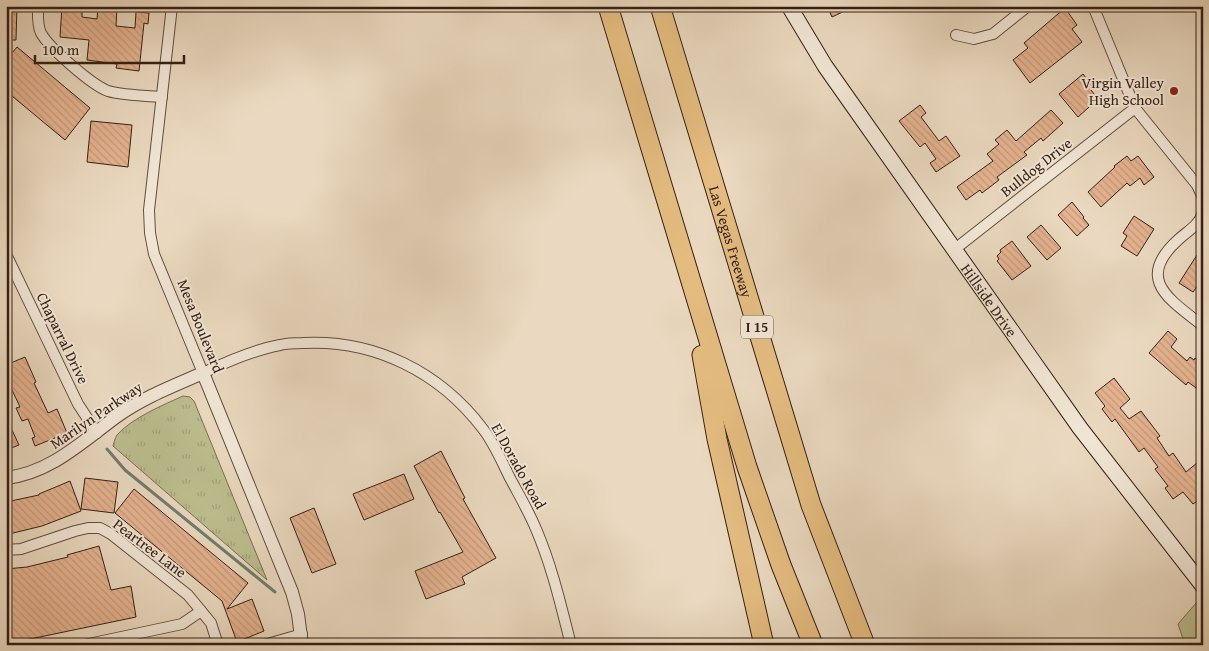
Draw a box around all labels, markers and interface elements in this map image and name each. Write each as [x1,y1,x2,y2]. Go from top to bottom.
scale bar [35,32,184,64]
text: 100 m [42,39,80,60]
place label: Virgin Valley High School [1081,72,1165,110]
marker: Virgin Valley High School [1168,85,1180,97]
street label: Bulldog Drive [996,133,1076,201]
street label: Las Vegas Freeway [704,183,758,300]
street label: Hillside Drive [957,259,1023,341]
street label: Mesa Boulevard [173,276,229,376]
street label: Chaparral Drive [32,289,94,387]
road number: I 15 [741,316,773,338]
street label: Marilyn Parkway [46,376,147,454]
street label: El Dorado Road [487,419,551,513]
street label: Peartree Lane [109,513,191,583]

